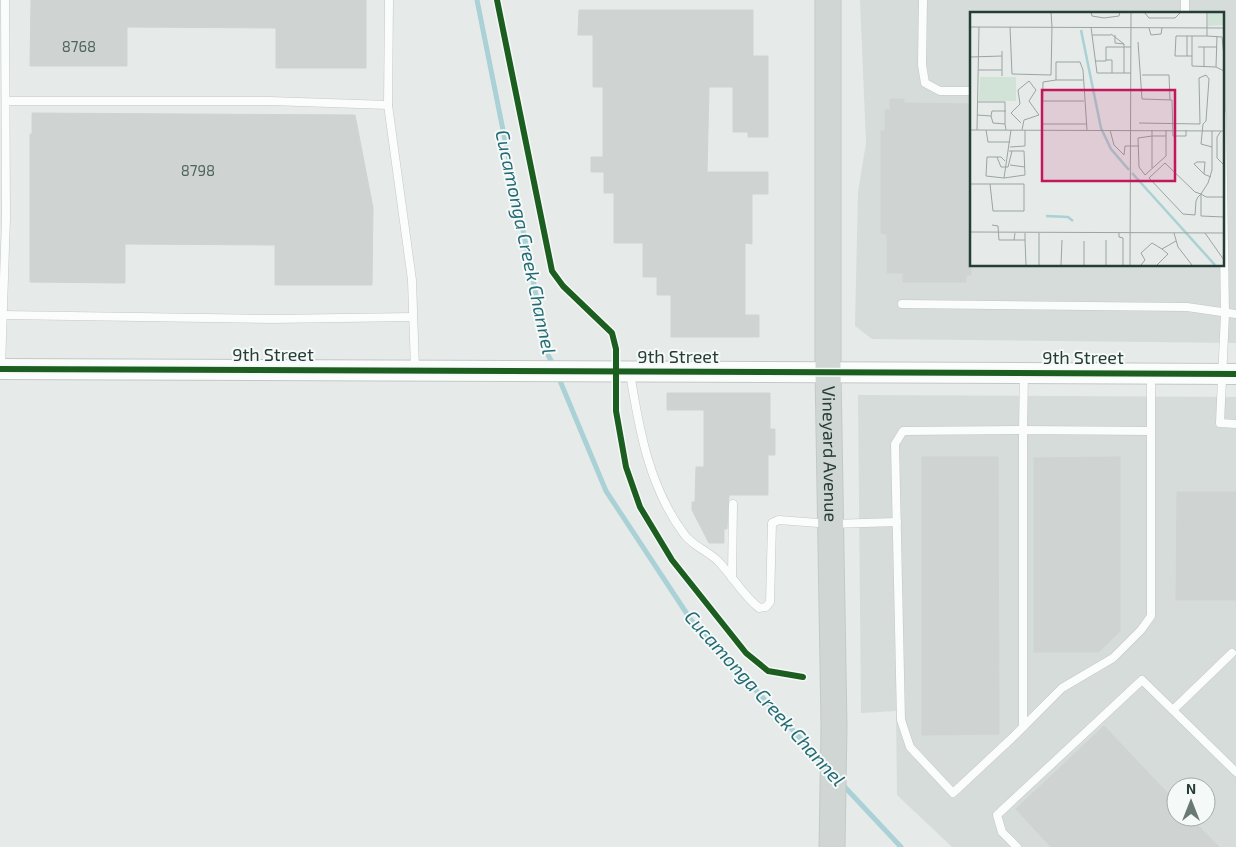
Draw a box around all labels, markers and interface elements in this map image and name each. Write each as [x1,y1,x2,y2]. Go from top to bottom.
inset map [970,12,1224,266]
house number: 8768 [62,37,96,55]
water label: Cucamonga Creek Channel [491,128,562,356]
house number: 8798 [181,161,215,179]
street label: 9th Street [232,343,314,365]
street label: 9th Street [637,345,719,367]
street label: 9th Street [1042,346,1124,368]
street label: Vineyard Avenue [818,386,843,522]
water label: Cucamonga Creek Channel [680,605,850,790]
north arrow [1166,777,1216,827]
text: N [1186,780,1196,797]

